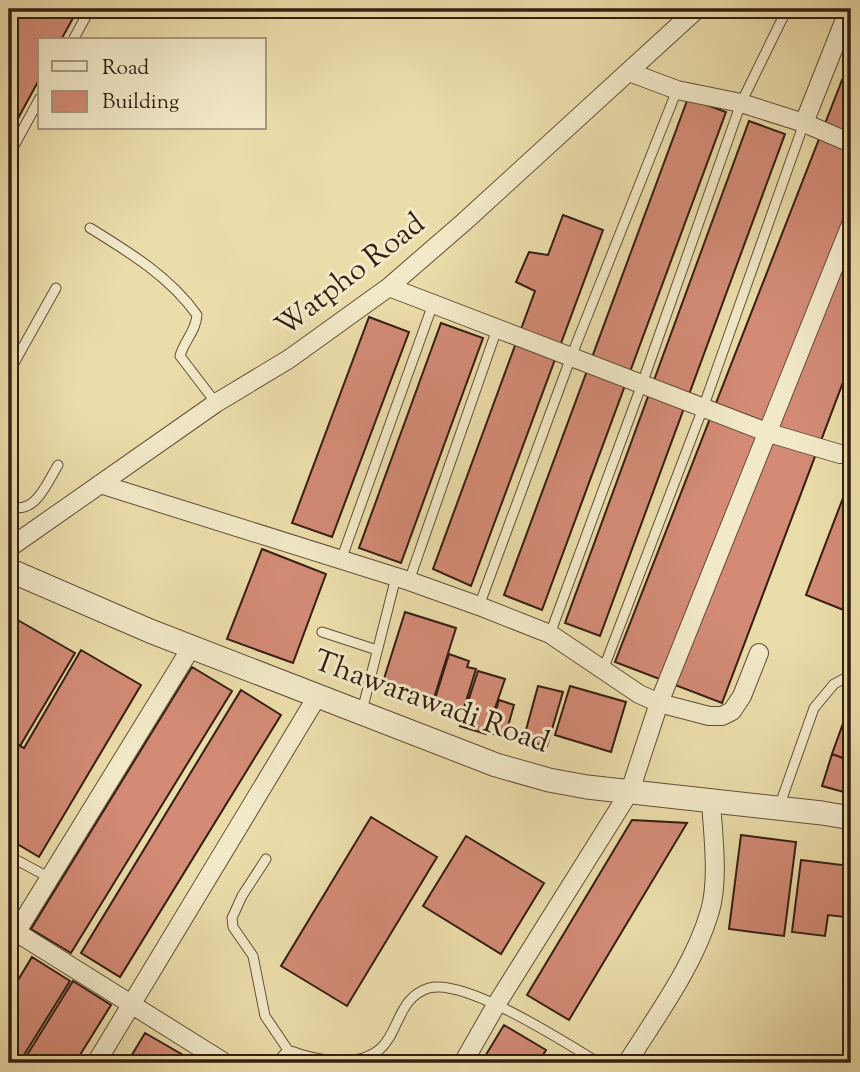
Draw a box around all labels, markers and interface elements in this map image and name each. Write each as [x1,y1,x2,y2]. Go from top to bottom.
legend [38,38,266,130]
text: Road [102,54,149,84]
text: Building [102,88,179,118]
street label: Watpho Road [267,204,435,348]
street label: Thawarawadi Road [307,640,555,766]

